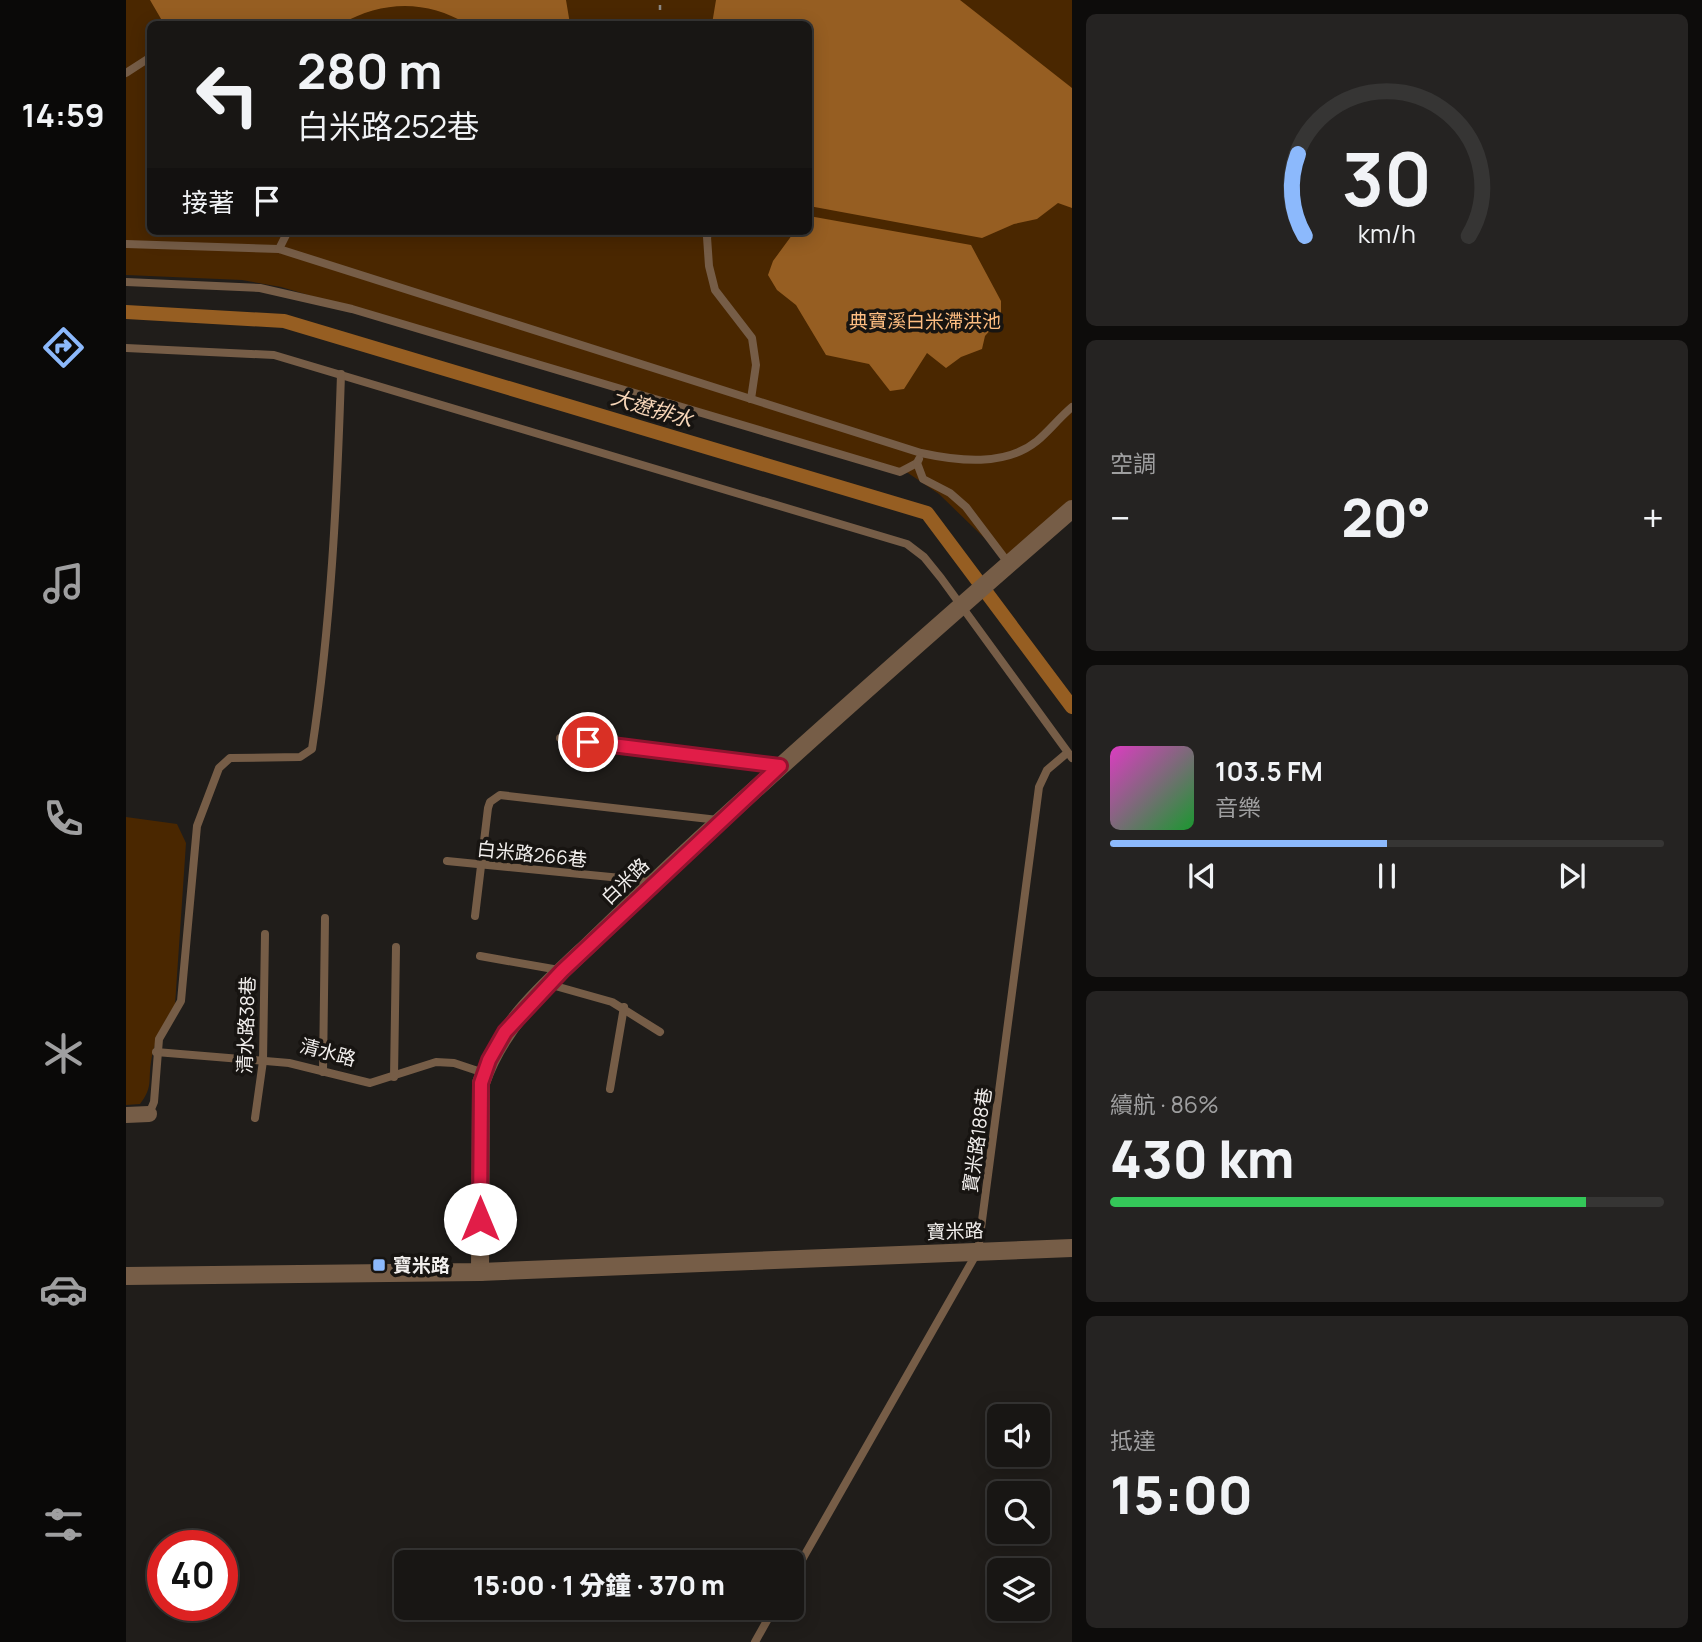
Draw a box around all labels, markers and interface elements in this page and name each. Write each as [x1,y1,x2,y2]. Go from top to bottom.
text: 280 m [297,37,442,104]
icon: left [182,49,273,140]
text: 14:59 [21,93,105,137]
text: 白米路252巷 [297,104,479,148]
text: 30 [1342,128,1432,228]
icon: arrive [248,182,286,220]
text: 接著 [182,184,234,220]
text: km/h [1358,216,1416,251]
park label: 典寶溪白米滯洪池 [849,308,1001,334]
icon: directions [39,323,88,372]
water label: 大遼排水 [608,382,698,434]
text: 空調 [1110,447,1156,479]
text: 20° [1341,482,1431,553]
text: − [1110,491,1131,543]
text: + [1642,491,1664,543]
icon: music [39,559,88,608]
pin [558,712,618,772]
icon: arrive [569,723,607,761]
text: 103.5 FM [1215,753,1323,789]
text: 音樂 [1215,791,1261,823]
icon: phone [39,794,88,843]
street label: 白米路266巷 [476,835,588,873]
street label: 白米路 [595,852,655,910]
icon: previous [1183,857,1221,895]
icon: pause [1368,857,1406,895]
icon: next [1553,857,1591,895]
street label: 清水路38巷 [231,976,261,1074]
icon: climate [39,1029,88,1078]
street label: 清水路 [297,1032,359,1072]
street label: 寶米路188巷 [957,1086,997,1194]
text: 續航 · 86% [1110,1088,1219,1120]
text: 430 km [1110,1123,1295,1194]
position arrow [443,1182,517,1256]
street label: 寶米路 [926,1217,984,1245]
place label: 寶米路 [393,1252,450,1278]
marker: 寶米路 [371,1257,387,1273]
icon: car [39,1265,88,1314]
map controls [987,1404,1050,1621]
button: sound [987,1404,1050,1467]
text: 抵達 [1110,1424,1156,1456]
text: 15:00 [1110,1459,1253,1530]
button: search [987,1481,1050,1544]
icon: filters [39,1500,88,1549]
speed limit sign: 40 [147,1530,238,1621]
button: layers [987,1558,1050,1621]
text: 15:00 · 1 分鐘 · 370 m [473,1567,725,1603]

